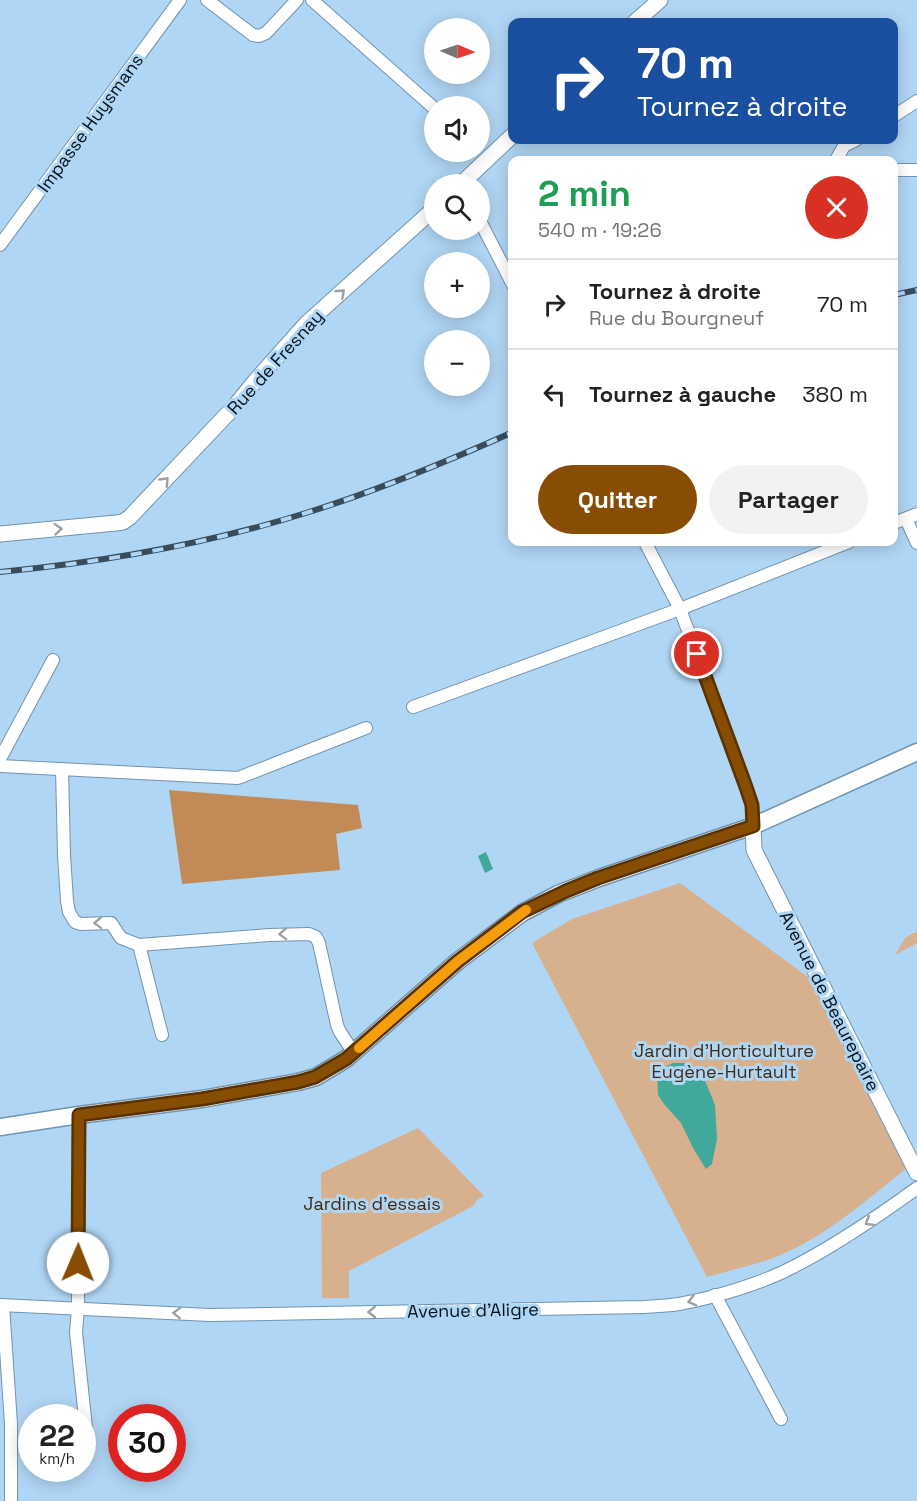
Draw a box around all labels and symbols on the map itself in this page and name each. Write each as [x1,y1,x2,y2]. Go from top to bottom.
north arrow [424,18,490,84]
street label: Impasse Huysmans [32,49,148,197]
one-way arrow [334,289,344,300]
street label: Rue de Fresnay [222,305,328,419]
one-way arrow [157,478,168,489]
one-way arrow [54,523,63,536]
pin [671,628,722,679]
street label: Avenue de Beaurepaire [774,907,886,1095]
one-way arrow [94,917,103,929]
one-way arrow [279,928,288,941]
park label: Jardin d'Horticulture Eugène-Hurtault [634,1039,814,1083]
park label: Jardins d’essais [303,1192,441,1215]
one-way arrow [865,1215,875,1226]
position arrow [46,1231,110,1295]
one-way arrow [688,1293,698,1306]
street label: Avenue d'Aligre [407,1297,539,1323]
one-way arrow [367,1306,376,1318]
one-way arrow [172,1307,181,1320]
speed limit sign: 30 [108,1404,186,1482]

